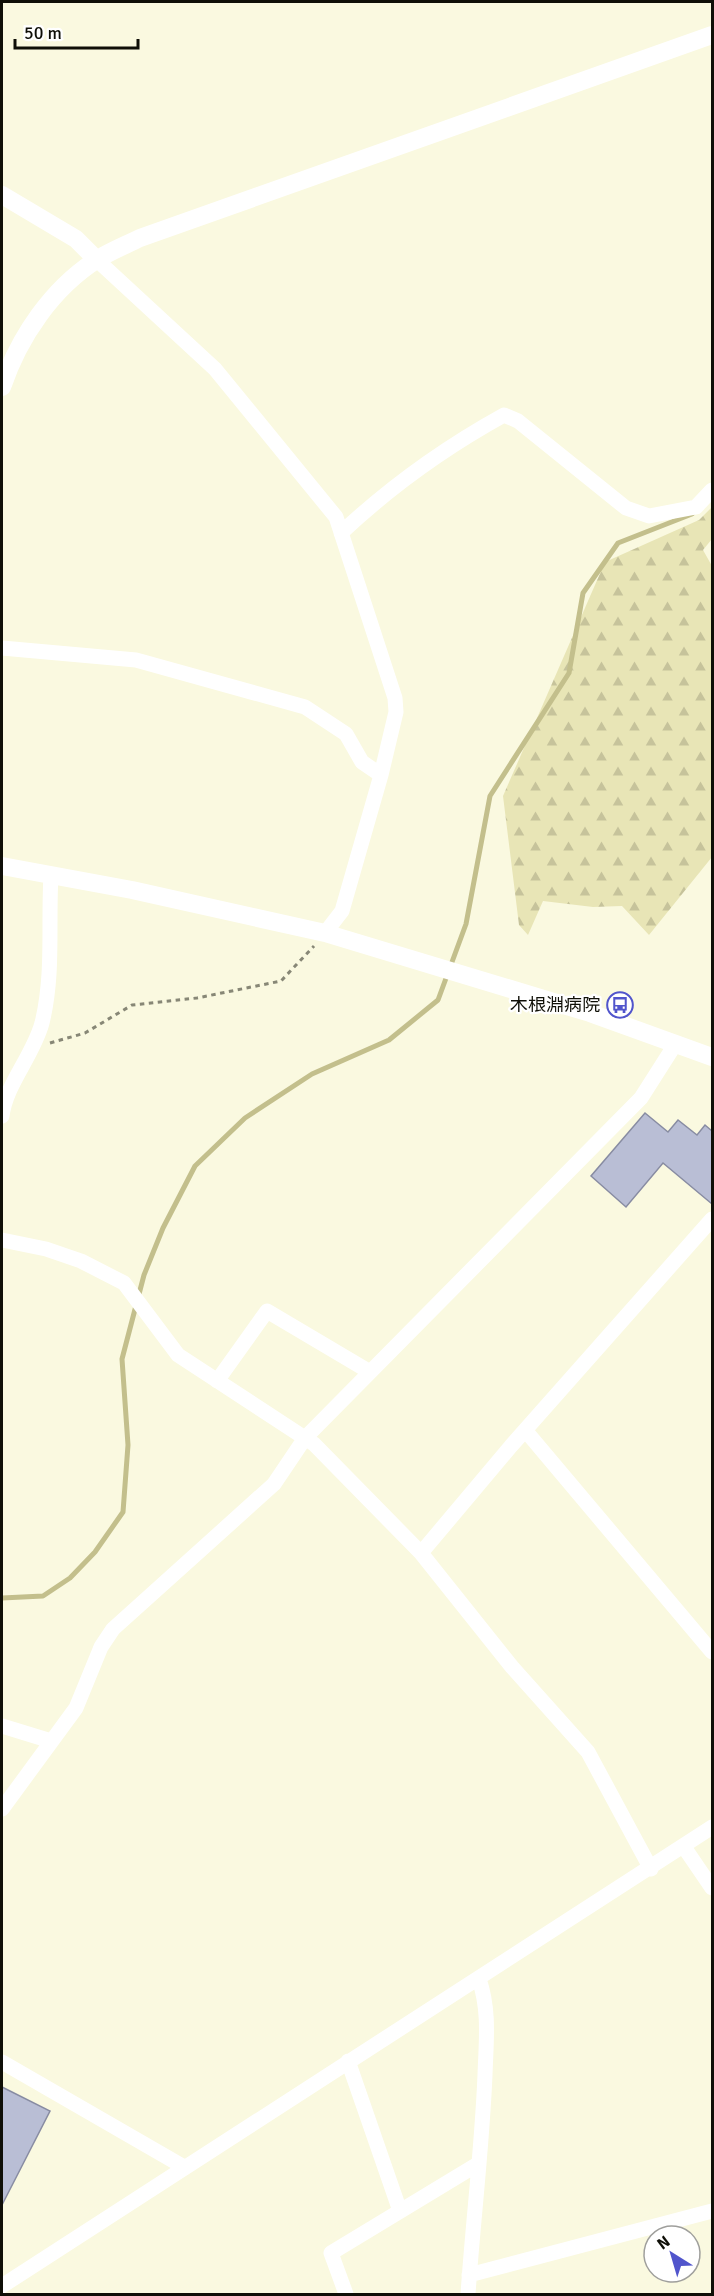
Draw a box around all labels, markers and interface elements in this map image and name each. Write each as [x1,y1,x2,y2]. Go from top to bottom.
scale bar [15,12,138,50]
text: 50 m [24,22,62,44]
bus stop icon: 木根淵病院 [605,990,635,1020]
place label: 木根淵病院 [510,994,600,1016]
north arrow [642,2224,702,2284]
text: N [653,2231,674,2254]

